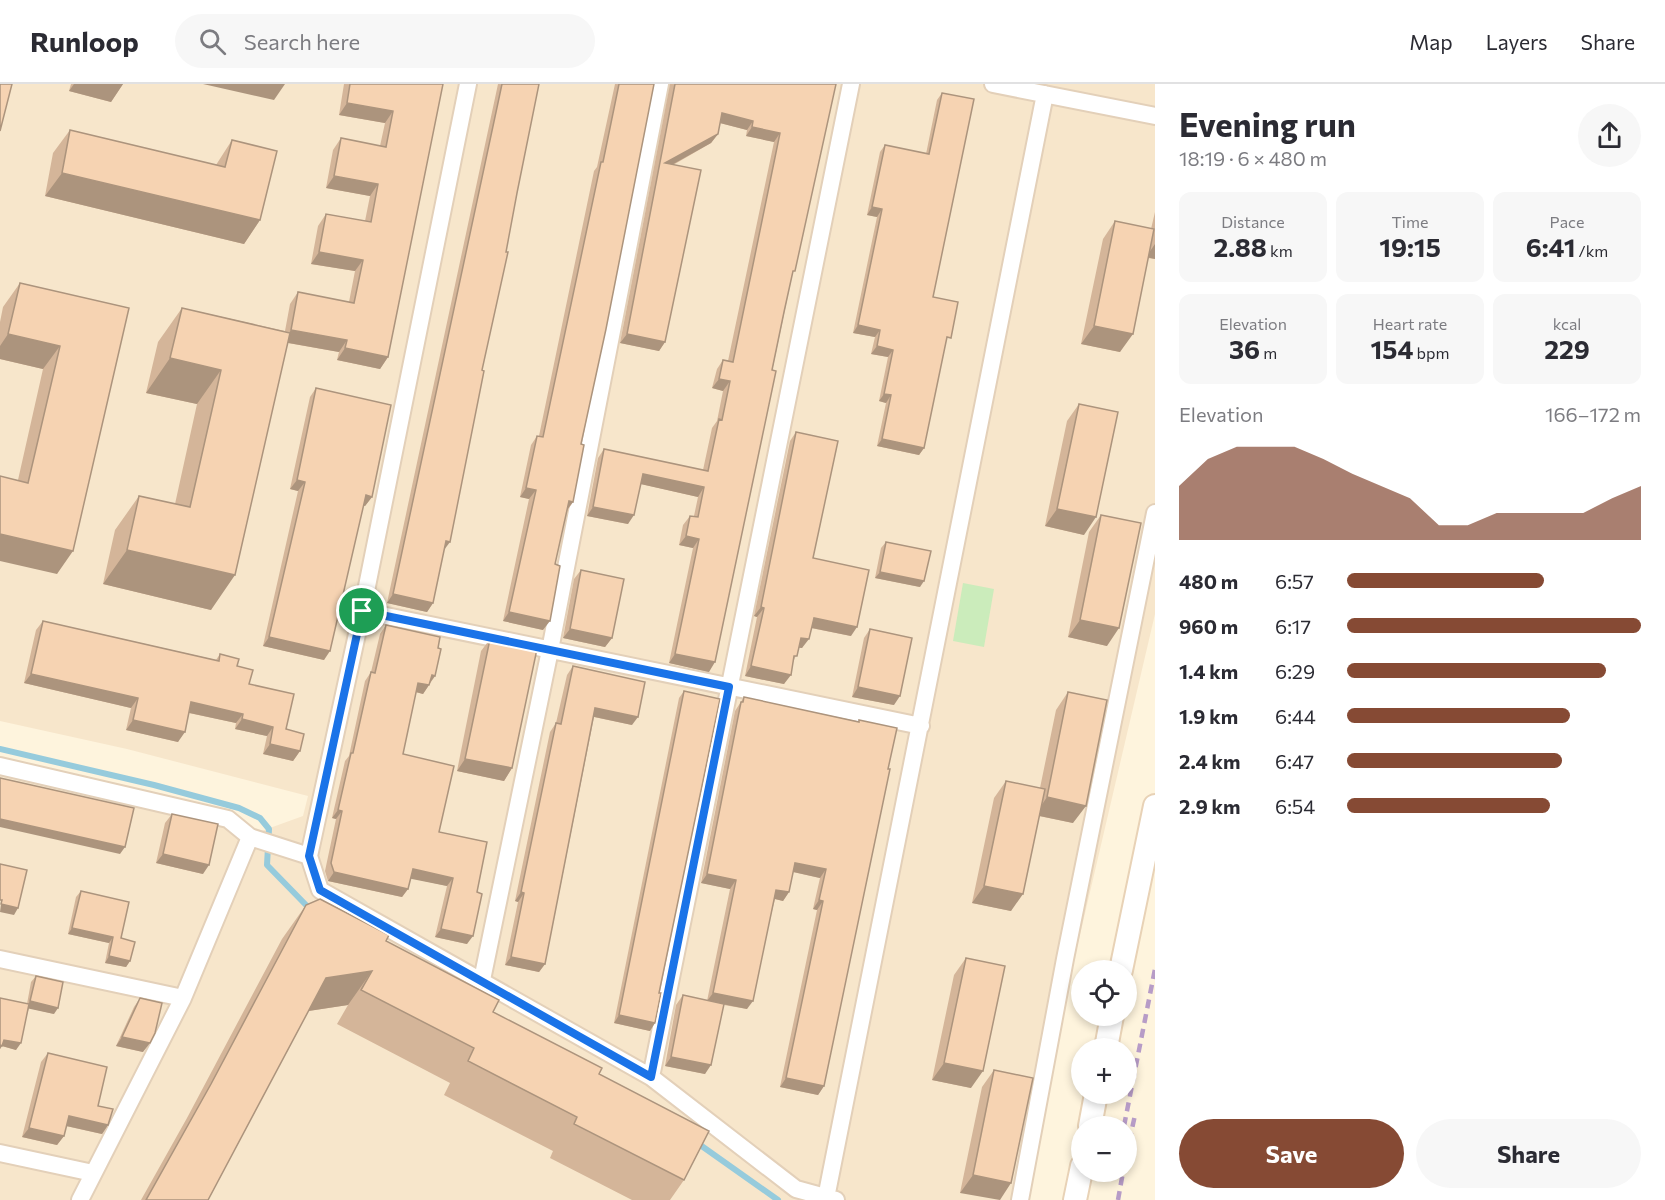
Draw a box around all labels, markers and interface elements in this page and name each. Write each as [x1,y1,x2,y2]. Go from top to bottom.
search box [175,14,595,68]
text: Runloop [30,24,139,58]
icon: search [196,25,229,58]
text: Search here [244,28,360,55]
text: Map [1409,29,1453,54]
text: Layers [1486,29,1548,54]
text: Share [1581,29,1635,54]
text: Evening run [1179,103,1356,144]
button: share [1578,104,1641,167]
text: 18:19 · 6 × 480 m [1179,146,1327,170]
text: Distance [1221,212,1285,231]
text: Time [1392,212,1428,231]
text: Pace [1550,212,1584,231]
text: 2.88 [1213,231,1267,262]
text: 19:15 [1379,231,1441,262]
text: 6:41 [1526,231,1576,262]
text: km [1267,241,1293,260]
text: /km [1576,241,1608,260]
text: Elevation [1219,314,1287,333]
text: Heart rate [1373,314,1447,333]
text: kcal [1553,314,1581,333]
text: 36 [1229,333,1260,364]
text: 154 [1371,333,1413,364]
text: 229 [1544,333,1590,364]
text: m [1260,343,1277,362]
text: bpm [1413,343,1449,362]
text: Elevation [1179,402,1264,426]
text: 166–172 m [1545,402,1641,426]
text: 480 m [1179,569,1238,593]
text: 6:57 [1275,569,1314,593]
pin [336,585,387,636]
icon: arrive [345,594,378,627]
text: 960 m [1179,614,1238,638]
text: 6:17 [1275,614,1311,638]
text: 1.4 km [1179,659,1238,683]
text: 6:29 [1275,659,1315,683]
text: 1.9 km [1179,704,1238,728]
text: 6:44 [1275,704,1316,728]
text: 2.4 km [1179,749,1241,773]
text: 6:47 [1275,749,1314,773]
text: 2.9 km [1179,794,1240,818]
text: 6:54 [1275,794,1315,818]
map controls [1071,960,1137,1182]
button: locate [1071,960,1137,1026]
button: + [1071,1038,1137,1104]
button: − [1071,1116,1137,1182]
button: Save [1179,1119,1404,1188]
button: Share [1416,1119,1641,1188]

